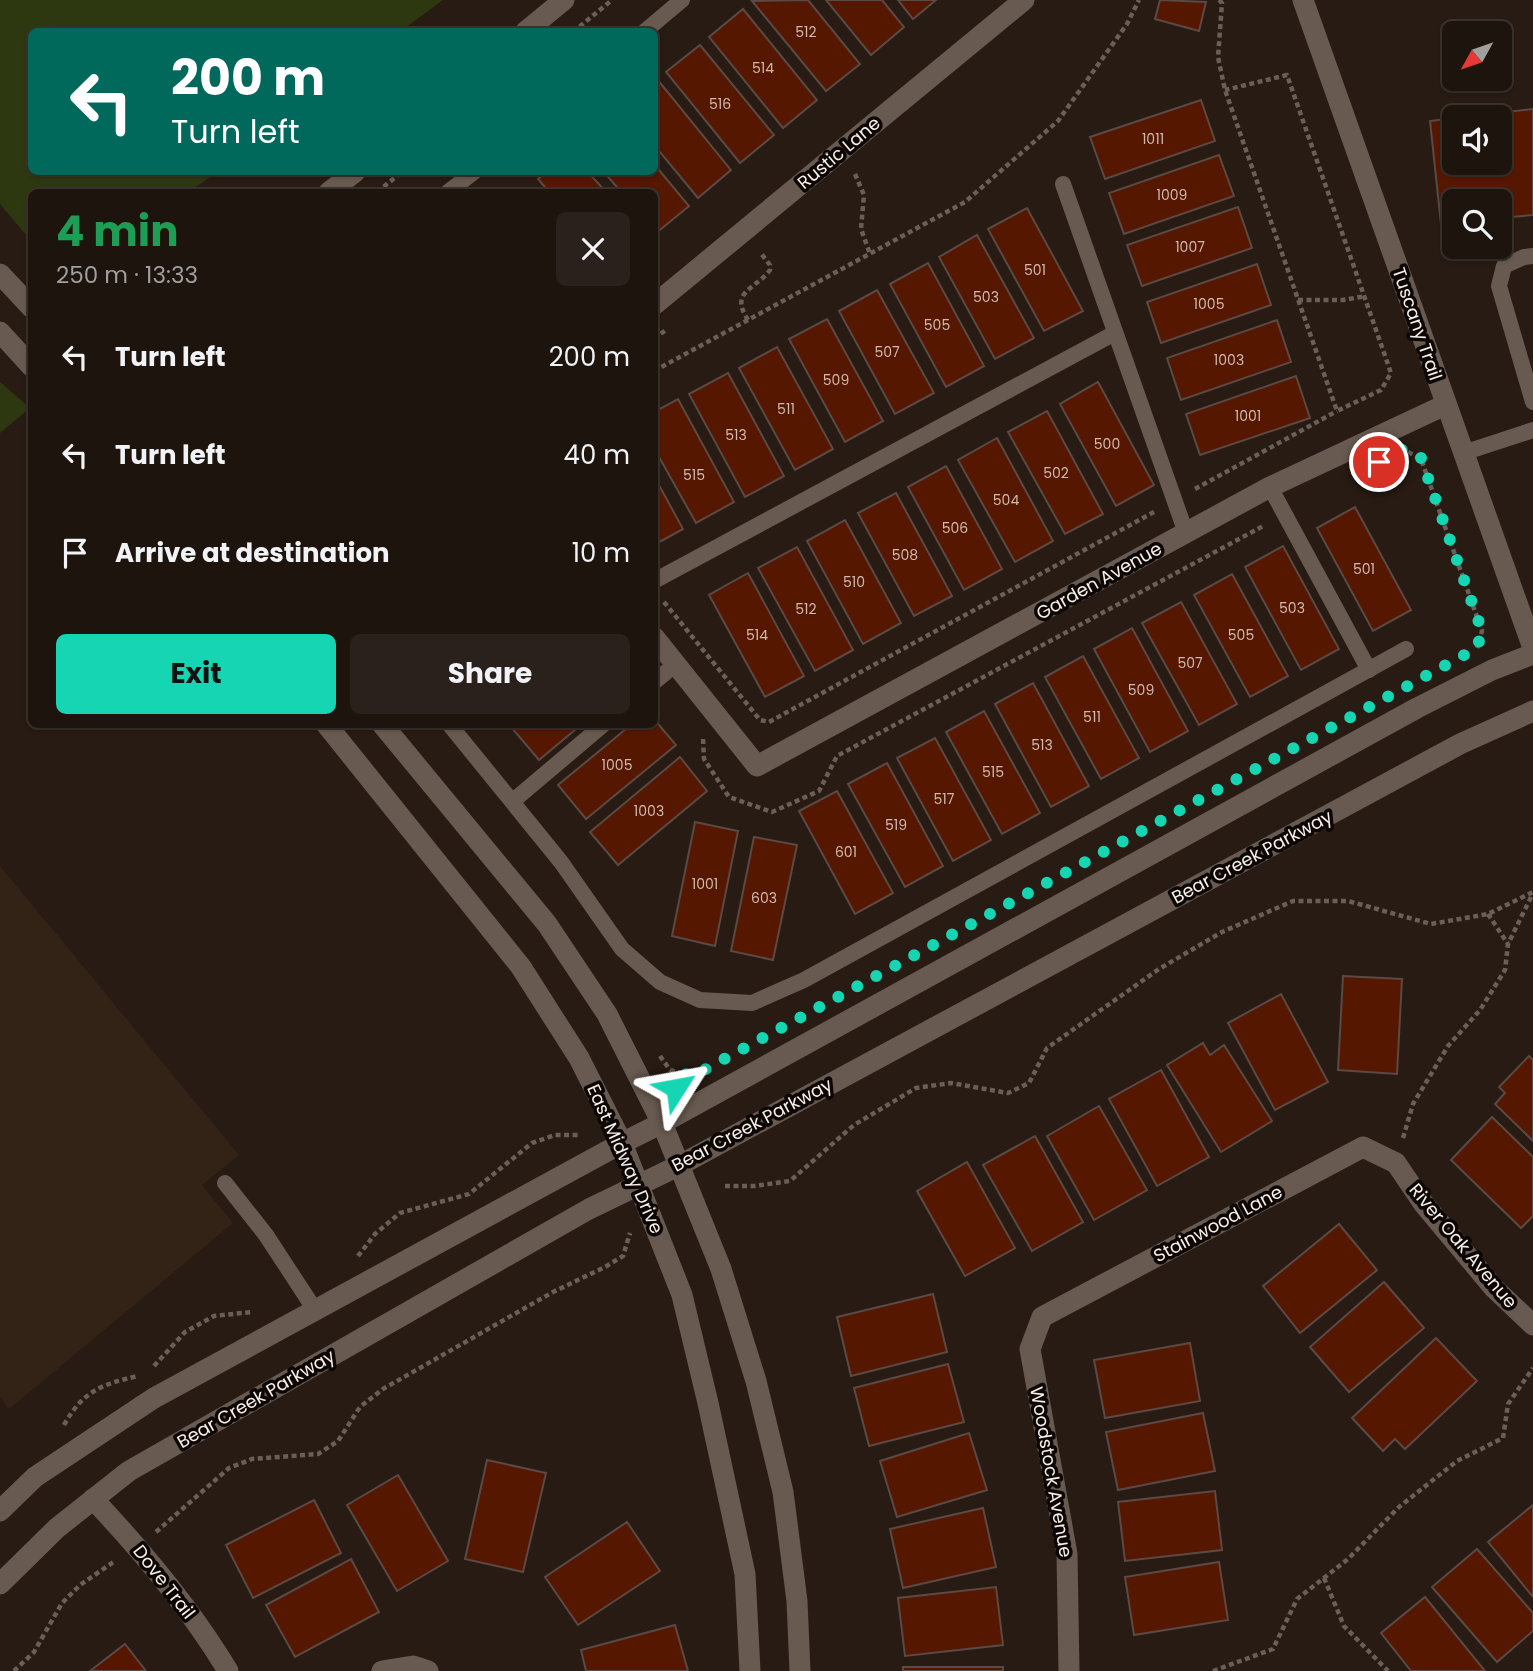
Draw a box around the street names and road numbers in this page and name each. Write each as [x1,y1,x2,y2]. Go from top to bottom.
street label: Rustic Lane [792,111,885,195]
street label: Tuscany Trail [1386,264,1448,384]
street label: Garden Avenue [1031,536,1166,625]
street label: Bear Creek Parkway [1167,804,1336,910]
street label: Bear Creek Parkway [667,1072,836,1178]
street label: East Midway Drive [581,1080,670,1238]
street label: River Oak Avenue [1404,1178,1523,1314]
street label: Stainwood Lane [1149,1179,1287,1268]
street label: Bear Creek Parkway [172,1343,339,1454]
street label: Woodstock Avenue [1024,1385,1079,1559]
street label: Dove Trail [128,1539,201,1624]

